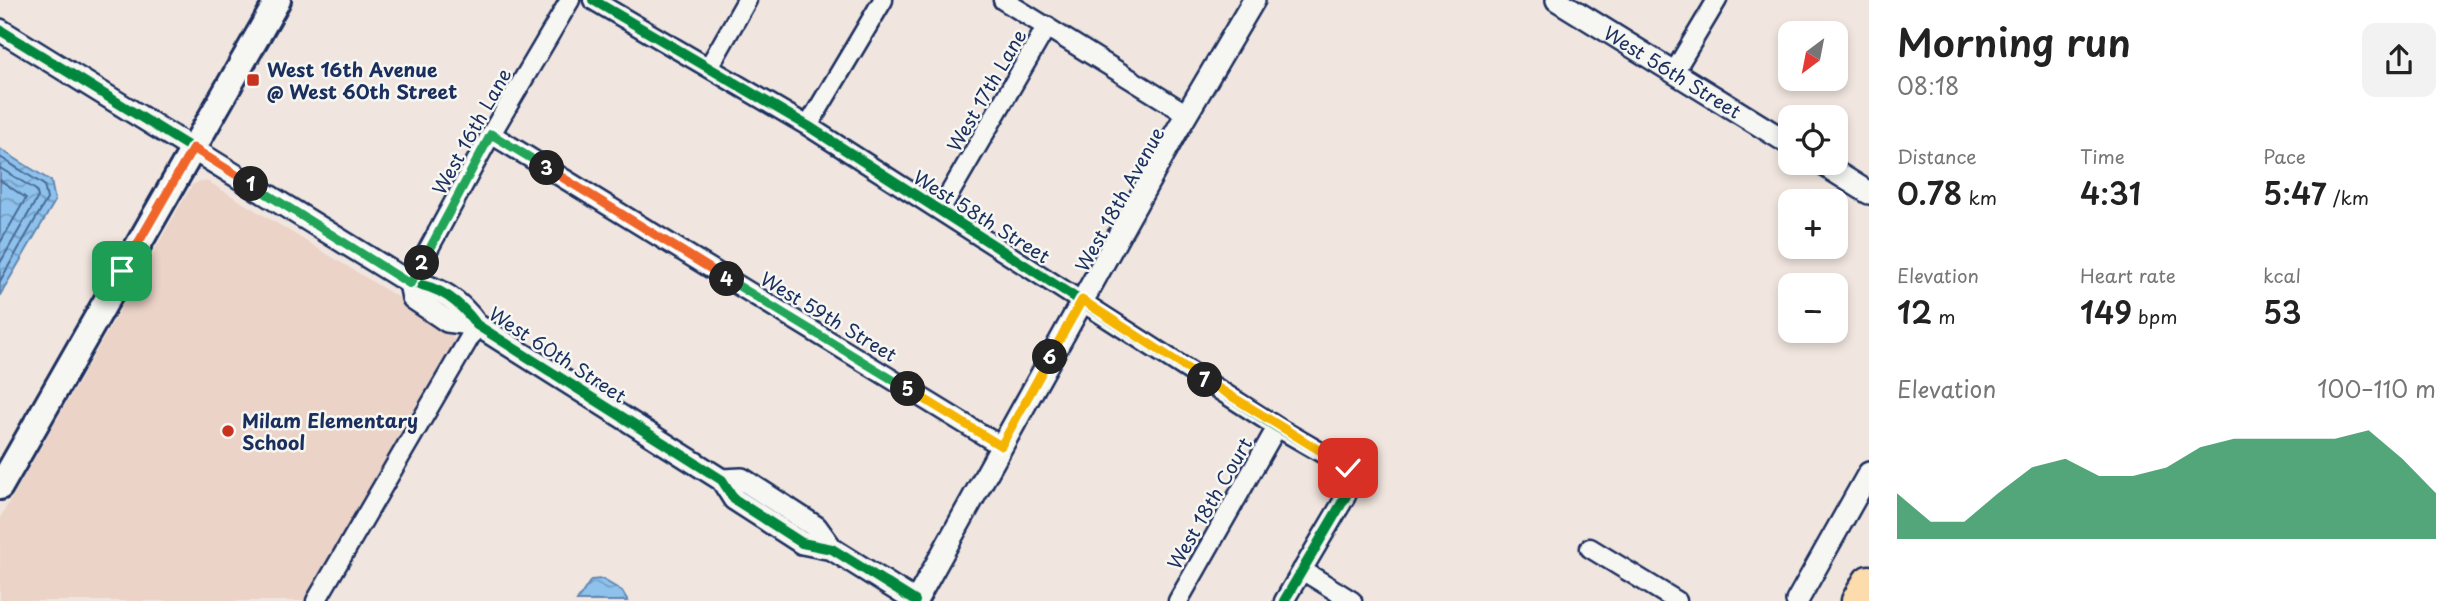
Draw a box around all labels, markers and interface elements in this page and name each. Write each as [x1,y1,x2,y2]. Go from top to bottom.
text: Morning run [1897,13,2131,70]
street label: West 56th Street [1598,18,1747,125]
north arrow [1778,21,1848,91]
map controls [1778,21,1848,343]
street label: West 17th Lane [939,23,1033,157]
button: share [2362,23,2436,97]
place label: West 16th Avenue @ West 60th Street [267,55,457,105]
street label: West 16th Lane [425,63,517,199]
text: 08:18 [1897,68,1959,103]
marker: West 16th Avenue @ West 60th Street [245,72,261,88]
button: locate [1778,105,1848,175]
street label: West 18th Avenue [1068,122,1170,276]
text: Distance [1897,142,1977,170]
text: Time [2080,142,2125,170]
text: Pace [2263,142,2306,170]
pin: 3 [530,150,564,186]
text: 3 [540,153,553,181]
street label: West 58th Street [908,163,1056,269]
pin: 1 [233,166,268,202]
text: 1 [246,169,255,197]
text: 0.78 [1897,170,1962,215]
text: 4:31 [2080,170,2141,215]
text: 5:47 [2263,170,2327,215]
text: km [1962,183,1997,211]
text: /km [2327,183,2369,211]
button: + [1778,189,1848,259]
pin [92,241,152,301]
pin: 2 [404,246,440,280]
text: 2 [415,248,428,276]
icon: arrive [103,252,141,290]
text: Elevation [1897,261,1979,289]
text: Heart rate [2080,261,2176,289]
text: kcal [2263,261,2301,289]
pin: 4 [710,262,744,296]
text: 4 [720,264,733,292]
street label: West 59th Street [755,264,903,368]
button: − [1778,273,1848,343]
text: 12 [1897,289,1932,334]
text: 149 [2080,289,2132,334]
text: 53 [2263,289,2301,334]
street label: West 60th Street [484,299,632,409]
text: m [1932,302,1956,330]
text: bpm [2132,302,2178,330]
pin: 6 [1032,340,1068,374]
text: 6 [1043,342,1056,370]
pin: 7 [1188,362,1222,398]
text: 7 [1199,365,1210,393]
text: Elevation [1897,371,1996,406]
text: 100–110 m [2317,371,2436,406]
pin: 5 [890,372,926,406]
text: 5 [901,374,914,402]
place label: Milam Elementary School [242,406,418,456]
marker: Milam Elementary School [220,423,236,439]
street label: West 18th Court [1160,432,1258,574]
pin [1318,438,1378,498]
icon: check [1329,449,1367,487]

